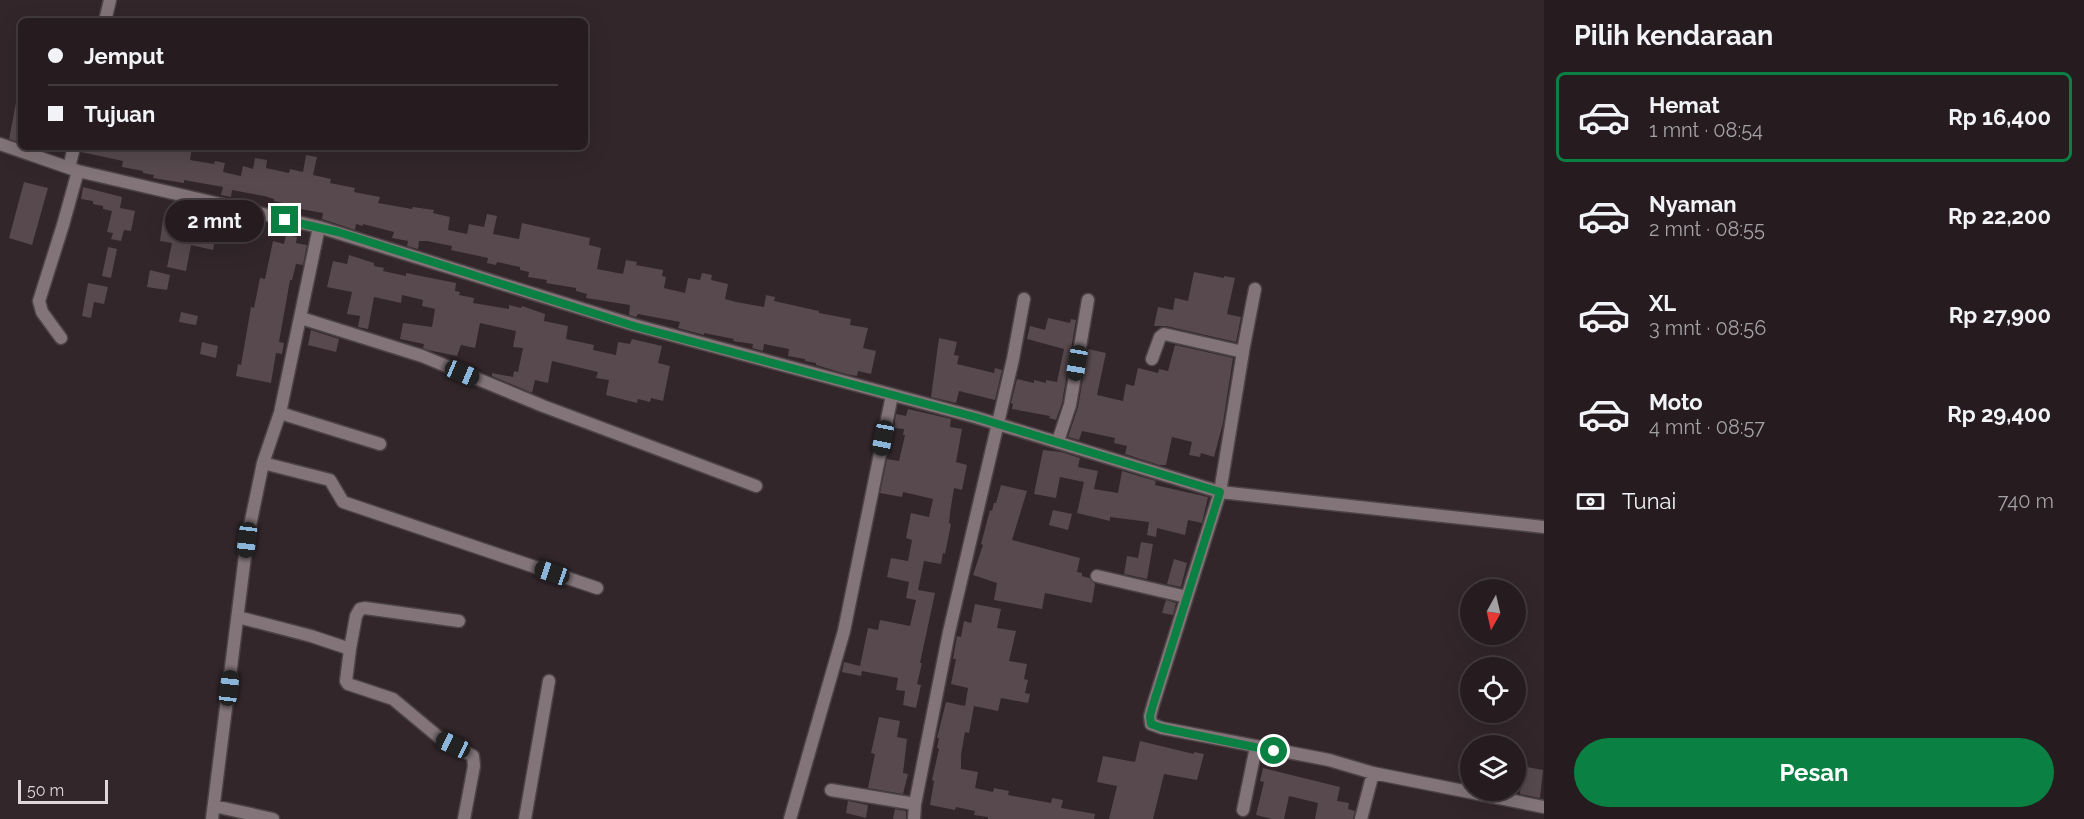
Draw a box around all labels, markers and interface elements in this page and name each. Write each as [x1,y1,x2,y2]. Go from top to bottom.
text: Pilih kendaraan [1574,20,1773,51]
text: Jemput [84,43,164,69]
icon: car [1577,90,1631,144]
text: Hemat [1649,92,1720,118]
text: Tujuan [84,101,155,127]
text: Rp 16,400 [1948,104,2051,130]
text: 1 mnt · 08:54 [1649,118,1763,142]
icon: car [1577,189,1631,243]
text: Nyaman [1649,191,1737,217]
callout: 2 mnt [165,199,264,241]
text: Rp 22,200 [1948,203,2051,229]
route end [271,206,298,233]
text: 2 mnt [187,209,242,233]
text: 2 mnt · 08:55 [1649,217,1765,241]
icon: car [1577,288,1631,342]
text: XL [1649,290,1676,316]
text: Rp 27,900 [1949,302,2051,328]
text: 3 mnt · 08:56 [1649,316,1766,340]
car [1065,344,1089,382]
car [442,358,482,388]
icon: car [1577,387,1631,441]
text: Moto [1649,389,1703,415]
text: Rp 29,400 [1947,401,2051,427]
text: 4 mnt · 08:57 [1649,415,1765,439]
car [871,419,895,457]
icon: cash [1574,485,1607,518]
text: Tunai [1622,488,1676,514]
text: 740 m [1998,489,2054,513]
car [236,521,258,559]
car [532,559,572,587]
north arrow [1460,579,1526,645]
map controls [1460,579,1526,801]
button: locate [1460,657,1526,723]
car [218,669,240,707]
car [433,729,473,761]
button: layers [1460,735,1526,801]
route start [1260,737,1287,764]
button: Pesan [1574,738,2054,807]
scale bar [18,777,108,804]
text: 50 m [27,781,64,800]

